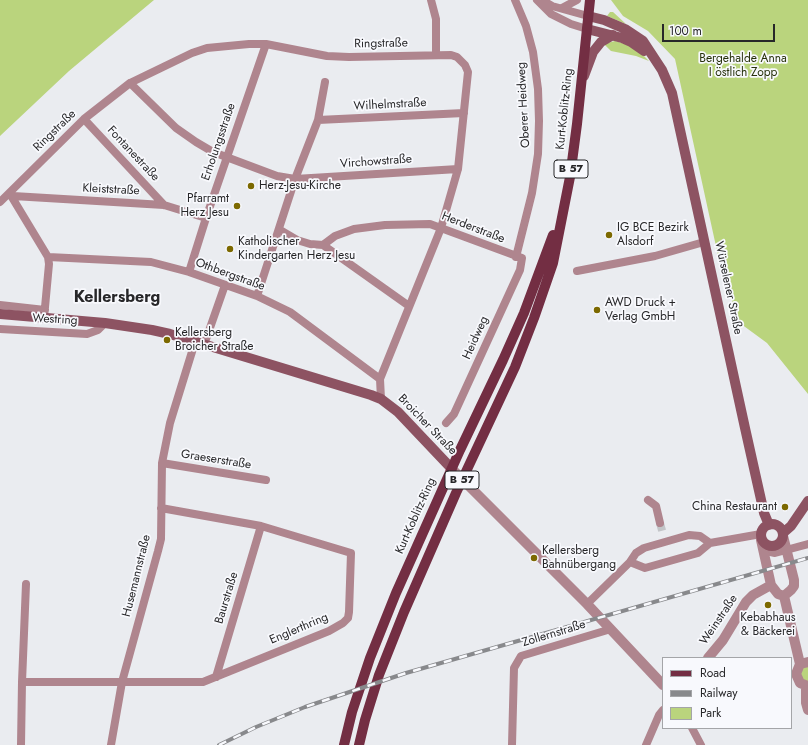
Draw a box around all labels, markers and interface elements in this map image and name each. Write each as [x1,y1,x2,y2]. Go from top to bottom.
scale bar [664,16,777,42]
text: 100 m [669,22,702,40]
street label: Ringstraße [354,36,408,52]
park label: Bergehalde Anna I östlich Zopp [699,52,787,80]
street label: Oberer Heidweg [515,62,533,148]
street label: Kurt-Koblitz-Ring [554,68,576,150]
street label: Wilhelmstraße [353,96,427,114]
street label: Erholungsstraße [199,101,239,183]
street label: Ringstraße [31,107,79,155]
street label: Fontanestraße [104,123,162,185]
street label: Virchowstraße [340,152,412,172]
road number: B 57 [554,160,588,178]
place label: Herz-Jesu-Kirche [259,179,341,193]
street label: Kleiststraße [82,181,140,199]
marker: Herz-Jesu-Kirche [246,181,256,191]
place label: Pfarramt Herz Jesu [180,192,229,220]
marker: Pfarramt Herz Jesu [232,201,242,211]
street label: Herderstraße [439,209,507,247]
place label: IG BCE Bezirk Alsdorf [617,221,689,249]
marker: IG BCE Bezirk Alsdorf [604,230,614,240]
place label: Katholischer Kindergarten Herz Jesu [238,235,355,263]
street label: Würselener Straße [711,240,745,336]
marker: Katholischer Kindergarten Herz Jesu [225,244,235,254]
street label: Othbergstraße [193,256,267,294]
district label: Kellersberg [74,288,160,308]
place label: AWD Druck + Verlag GmbH [605,296,676,324]
marker: AWD Druck + Verlag GmbH [592,305,602,315]
street label: Westring [32,312,78,328]
street label: Heidweg [460,314,492,362]
place label: Kellersberg Broicher Straße [175,326,254,354]
marker: Kellersberg Broicher Straße [162,335,172,345]
street label: Broicher Straße [395,392,459,458]
street label: Graeserstraße [180,447,252,473]
road number: B 57 [445,471,479,489]
street label: Kurt-Koblitz-Ring [393,476,439,556]
place label: China Restaurant [692,500,777,514]
marker: China Restaurant [780,502,790,512]
street label: Husemannstraße [120,533,154,619]
place label: Kellersberg Bahnübergang [542,544,616,572]
marker: Kellersberg Bahnübergang [529,553,539,563]
street label: Baurstraße [212,570,242,626]
street label: Weinstraße [697,592,741,648]
marker: Kebabhaus & Bäckerei [763,600,773,610]
street label: Englerthring [267,610,331,648]
place label: Kebabhaus & Bäckerei [740,611,796,639]
street label: Zollernstraße [521,618,587,650]
legend [662,657,792,729]
text: Road [700,664,726,682]
text: Railway [700,684,738,702]
text: Park [700,704,721,722]

